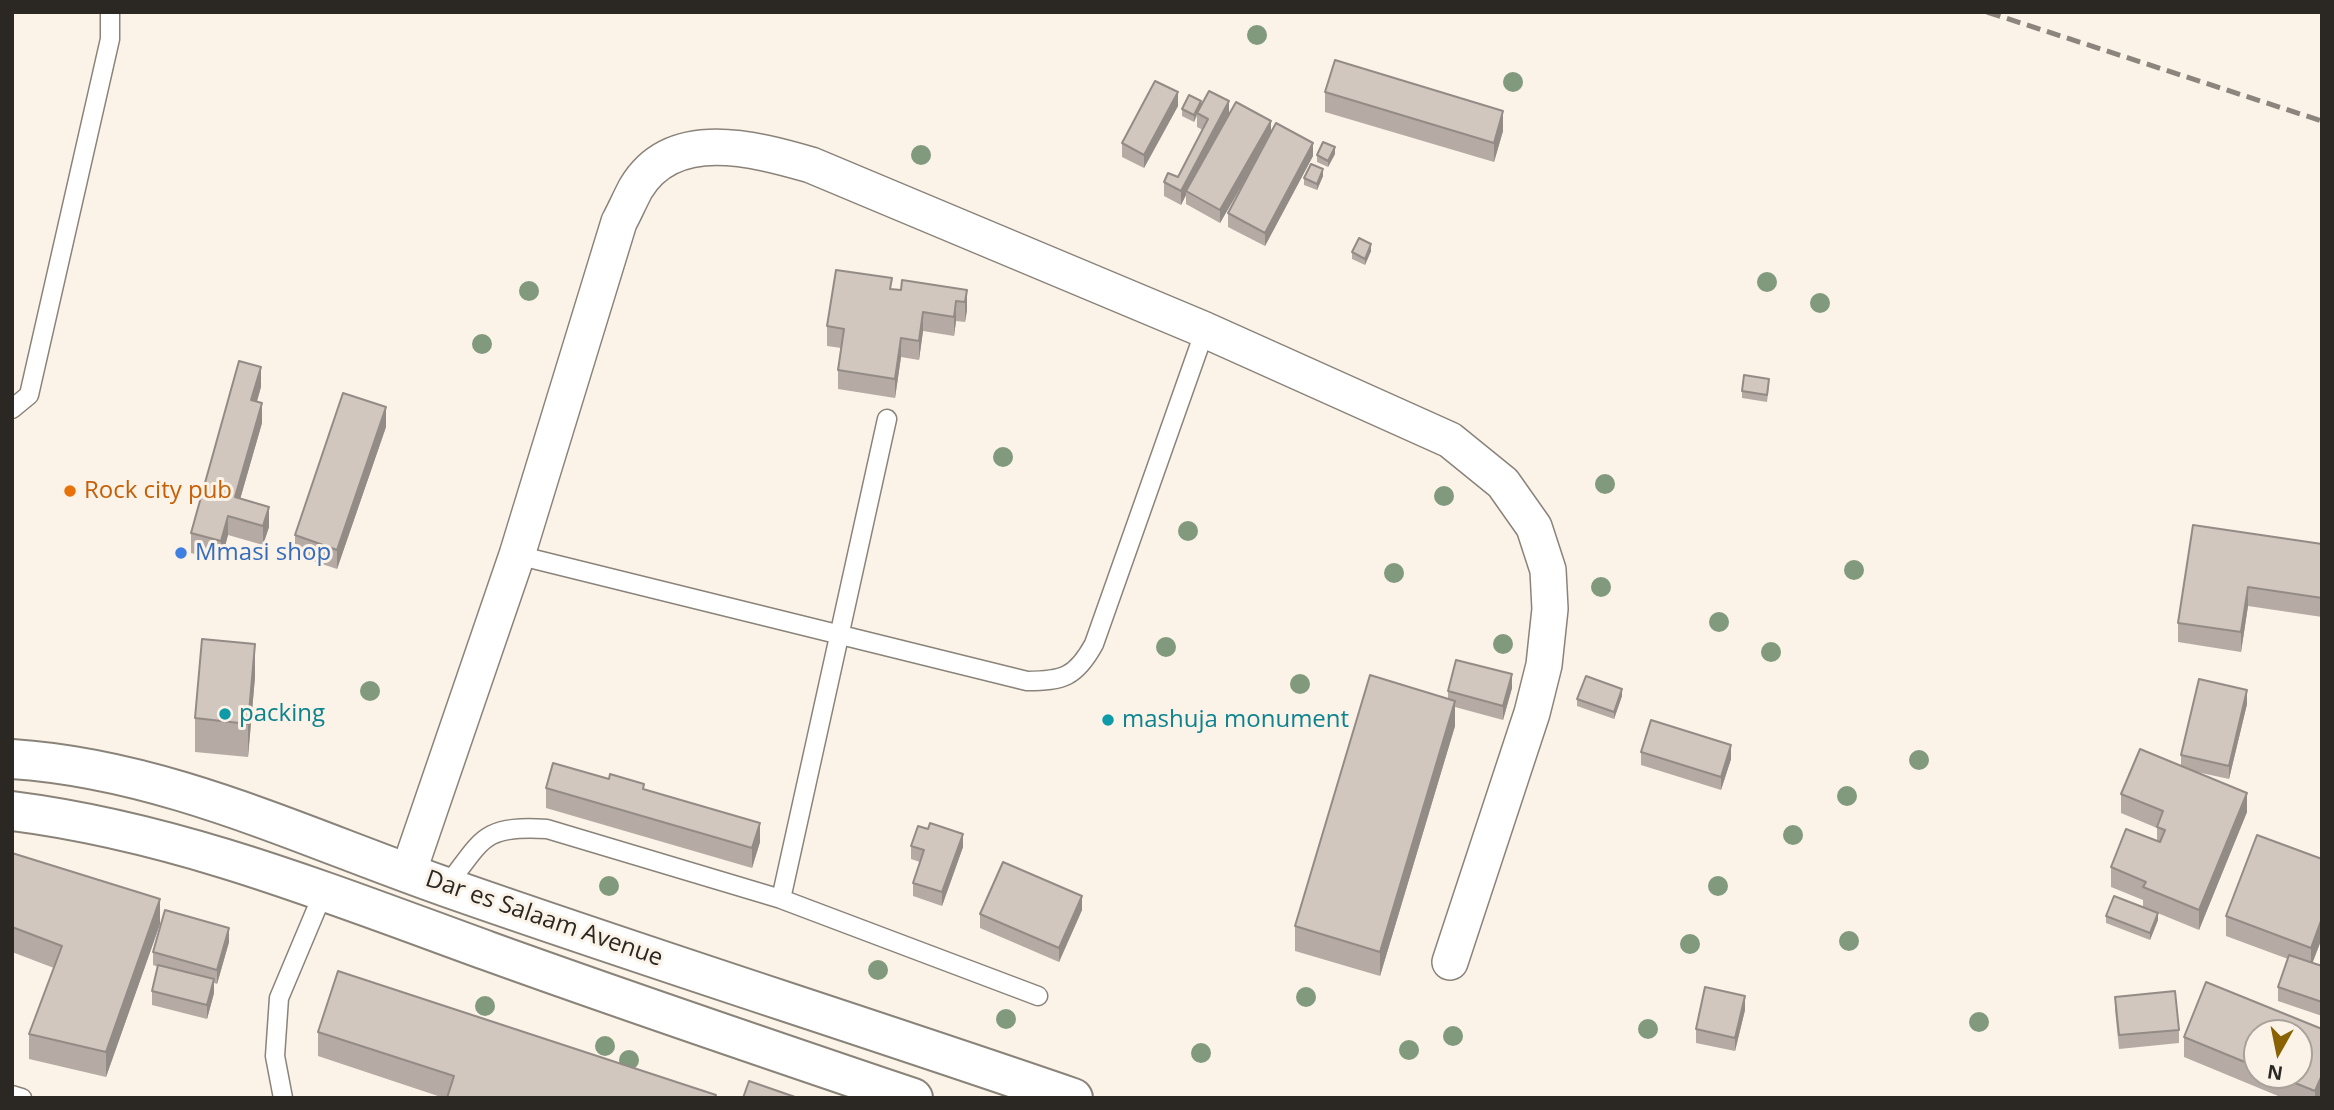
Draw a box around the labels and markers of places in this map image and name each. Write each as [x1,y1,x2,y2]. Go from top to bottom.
place label: Rock city pub [84,477,232,505]
marker: Rock city pub [62,483,78,499]
place label: Mmasi shop [195,539,331,567]
marker: Mmasi shop [173,545,189,561]
place label: packing [239,700,325,728]
marker: packing [217,706,233,722]
place label: mashuja monument [1122,706,1349,734]
marker: mashuja monument [1100,712,1116,728]

